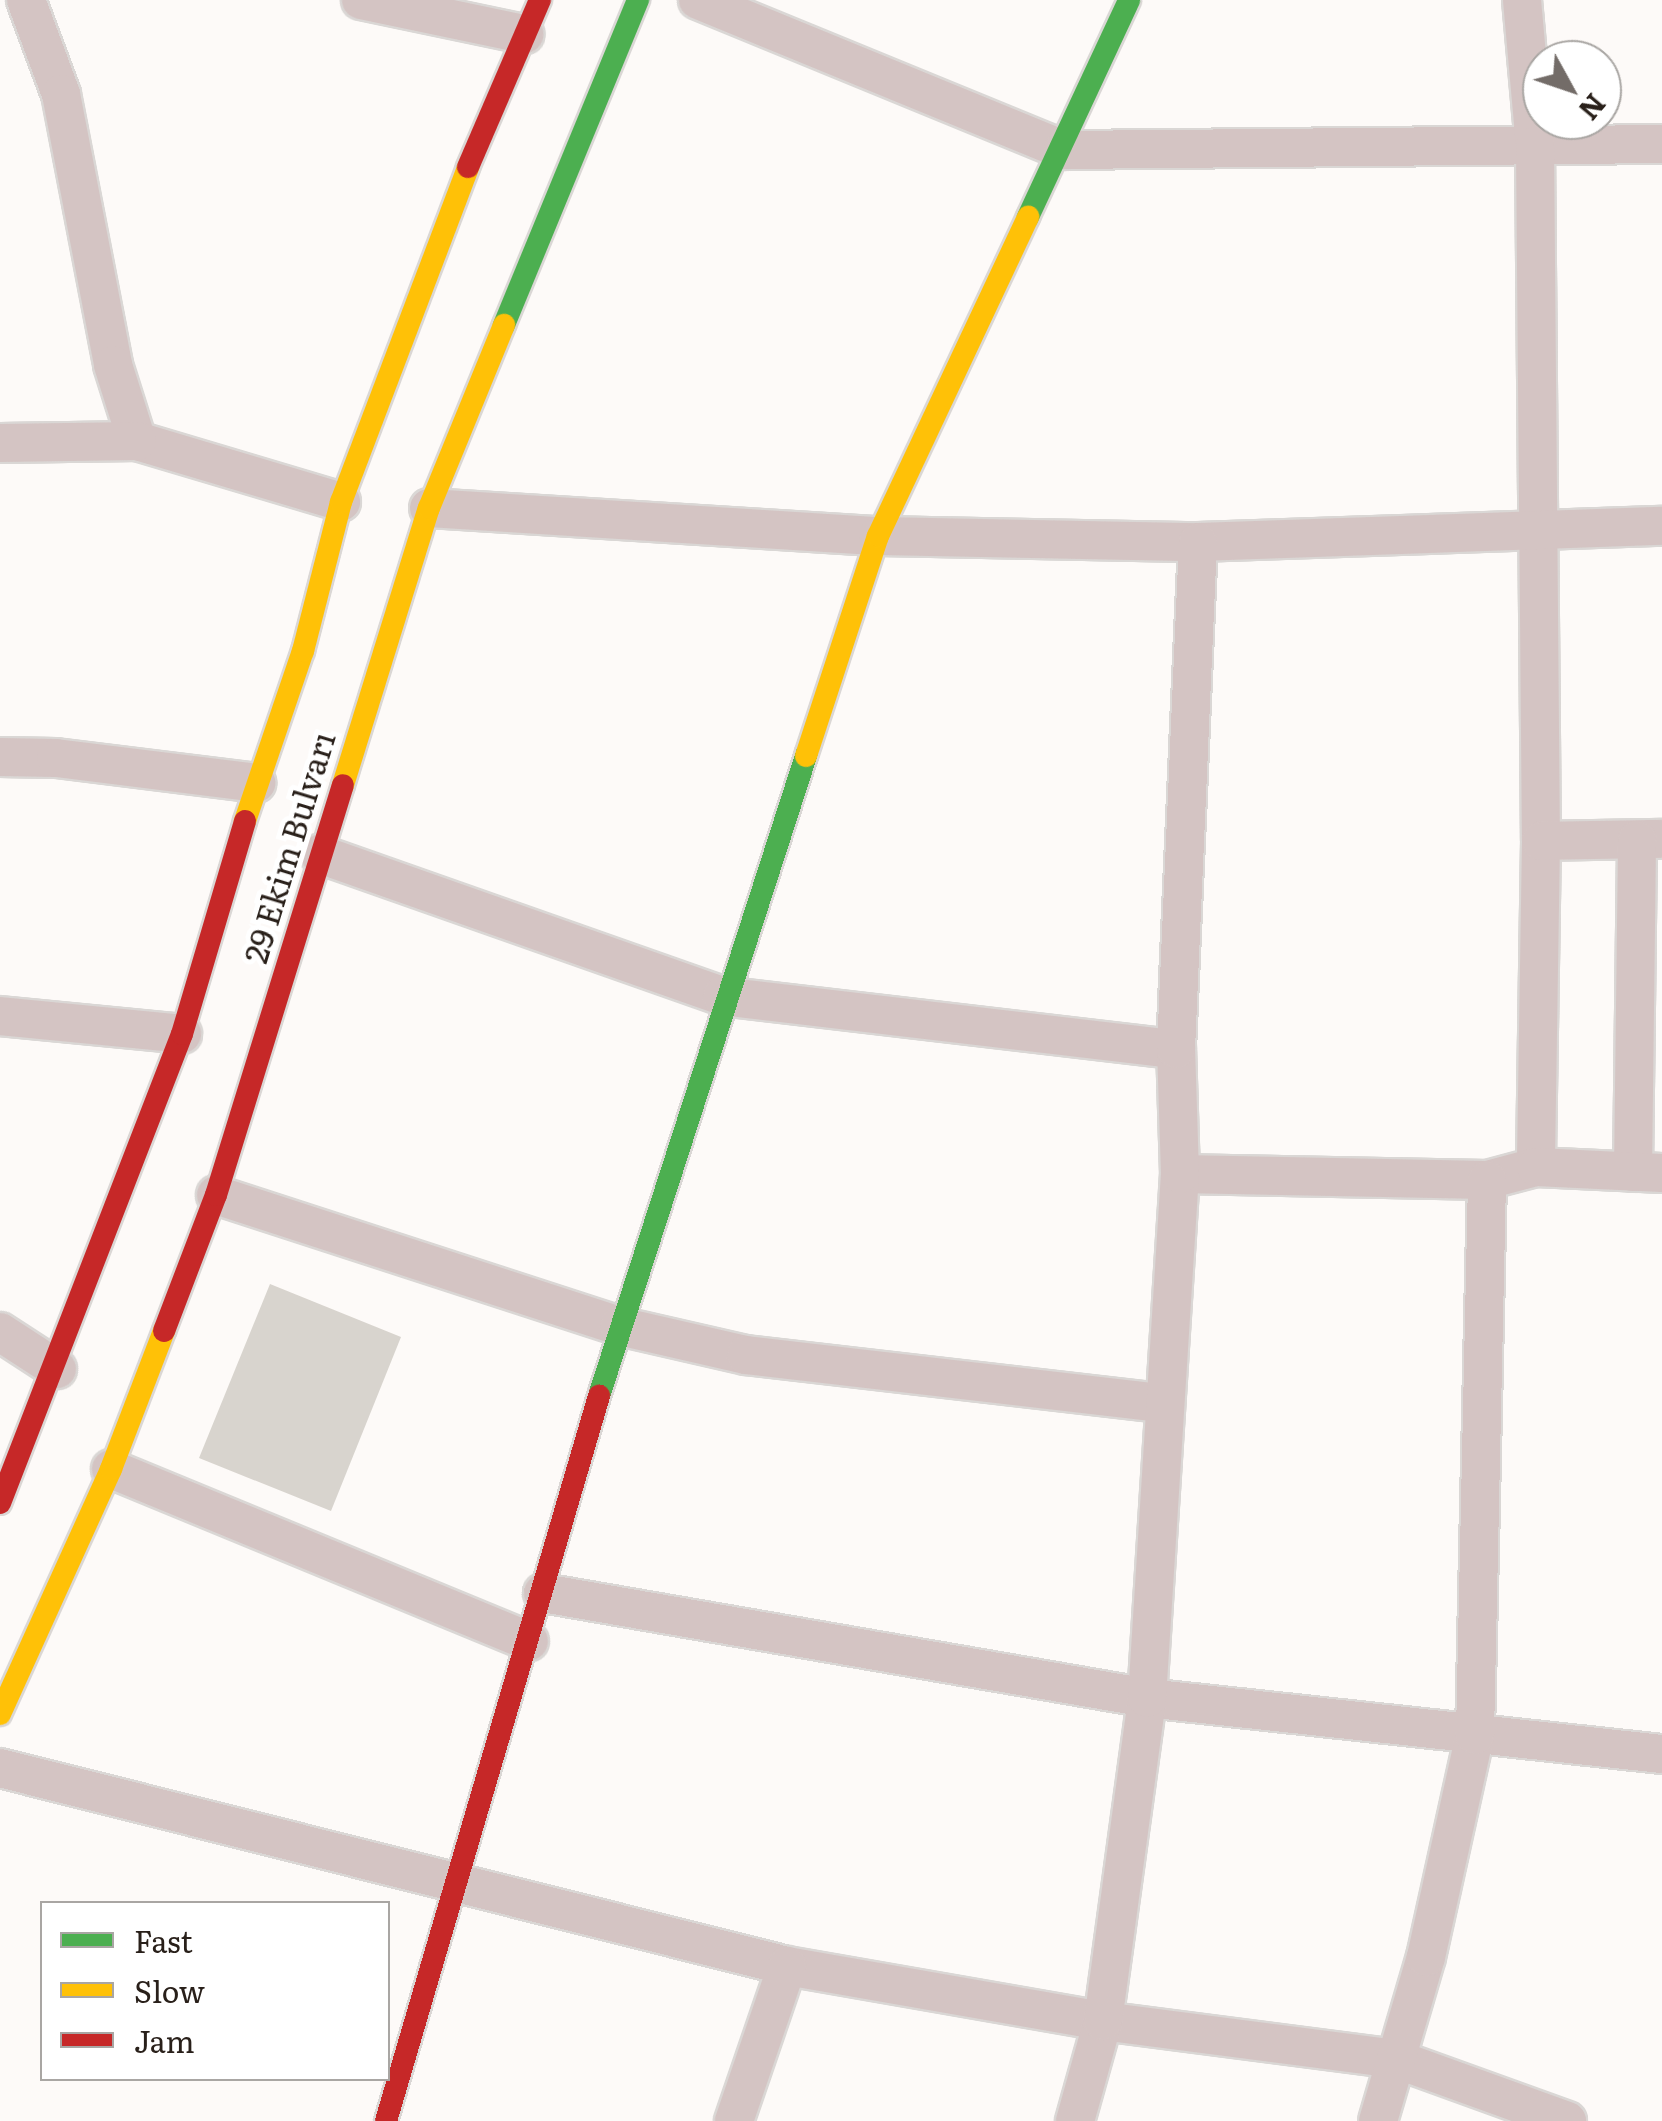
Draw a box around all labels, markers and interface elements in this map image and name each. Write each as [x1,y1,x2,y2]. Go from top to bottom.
north arrow [1522,40,1622,140]
text: N [1570,85,1617,130]
street label: 29 Ekim Bulvarı [235,727,341,967]
legend [40,1901,390,2081]
text: Fast [134,1918,193,1962]
text: Slow [134,1968,205,2012]
text: Jam [134,2018,194,2062]

